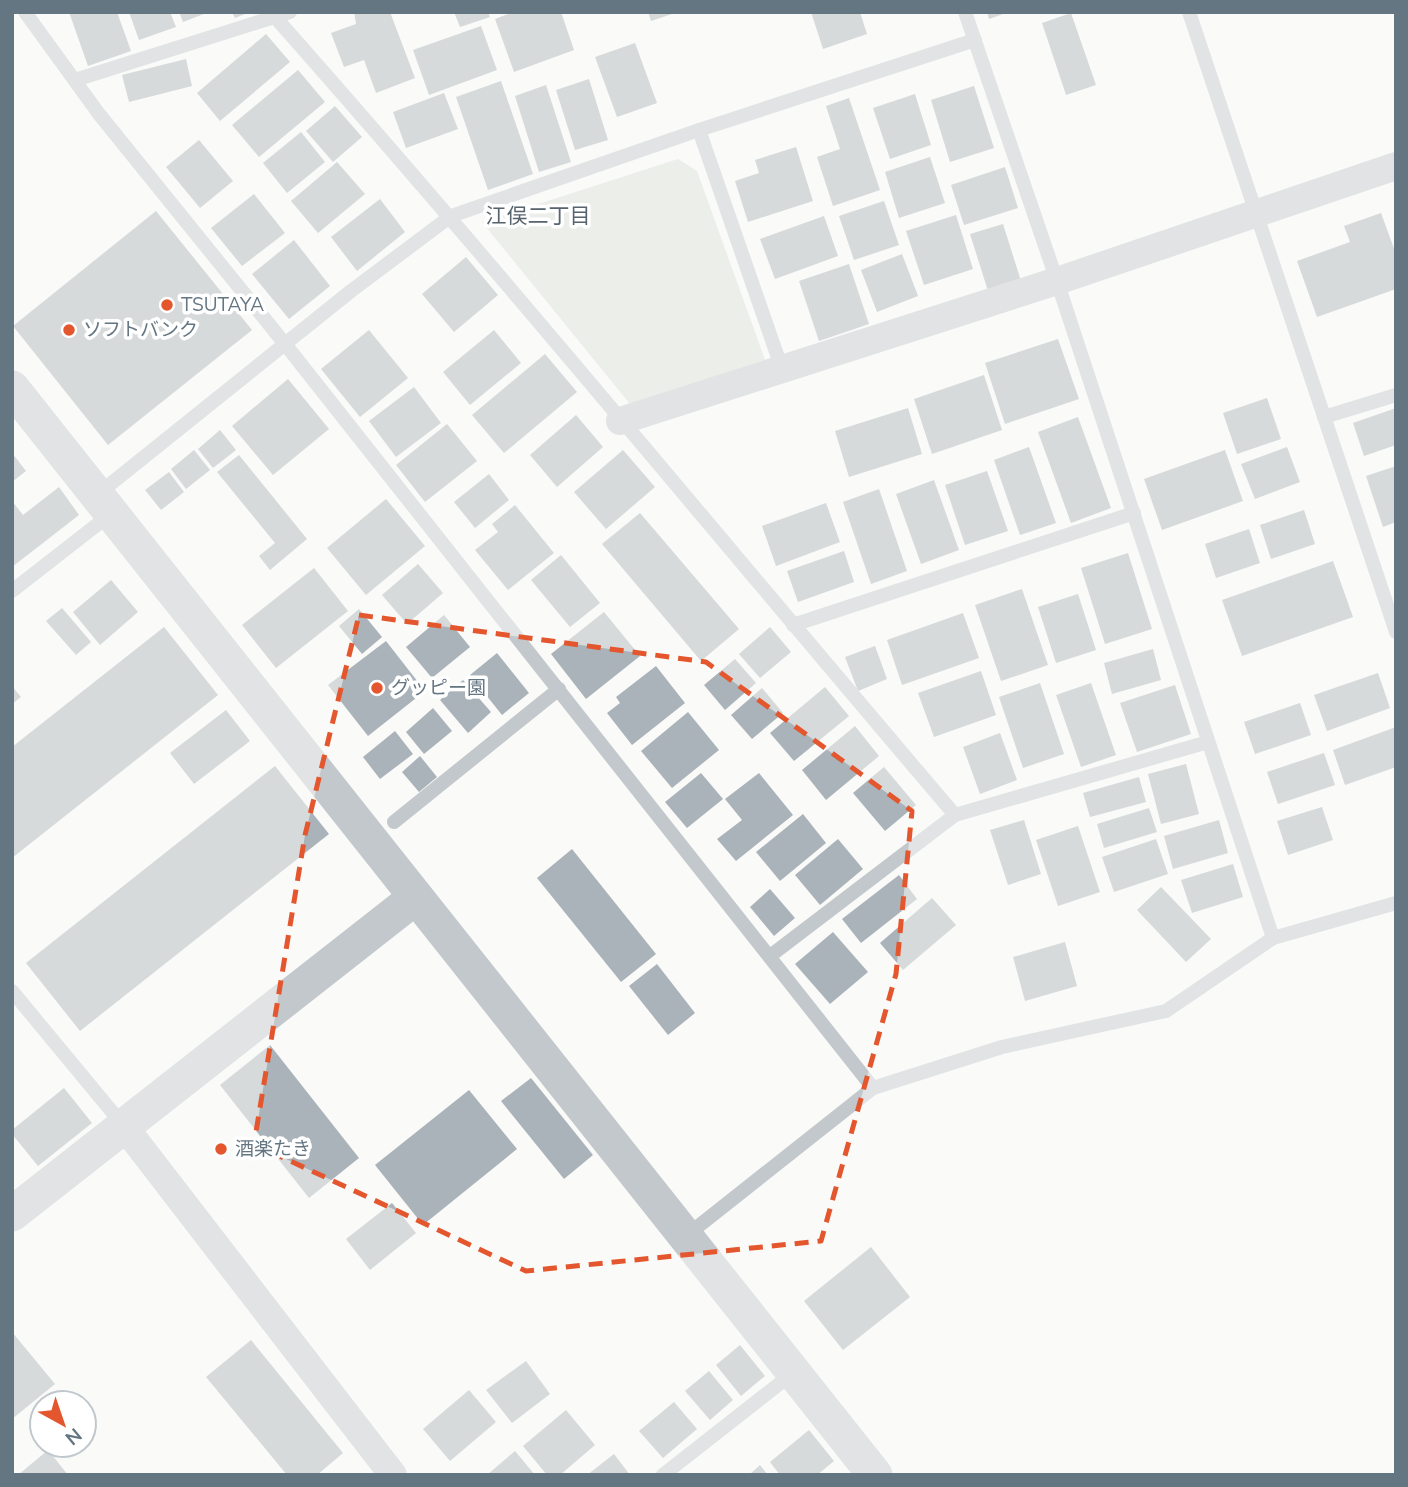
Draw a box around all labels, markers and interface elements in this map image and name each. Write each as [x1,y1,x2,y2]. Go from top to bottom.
district label: 江俣二丁目 [486,202,591,230]
place label: TSUTAYA [181,292,264,318]
marker: TSUTAYA [159,297,175,313]
place label: ソフトバンク [83,317,198,343]
marker: ソフトバンク [61,322,77,338]
place label: グッピー園 [391,675,486,701]
marker: グッピー園 [369,680,385,696]
place label: 酒楽たき [235,1136,311,1162]
marker: 酒楽たき [213,1141,229,1157]
north arrow [28,1389,98,1459]
text: N [59,1422,87,1451]

